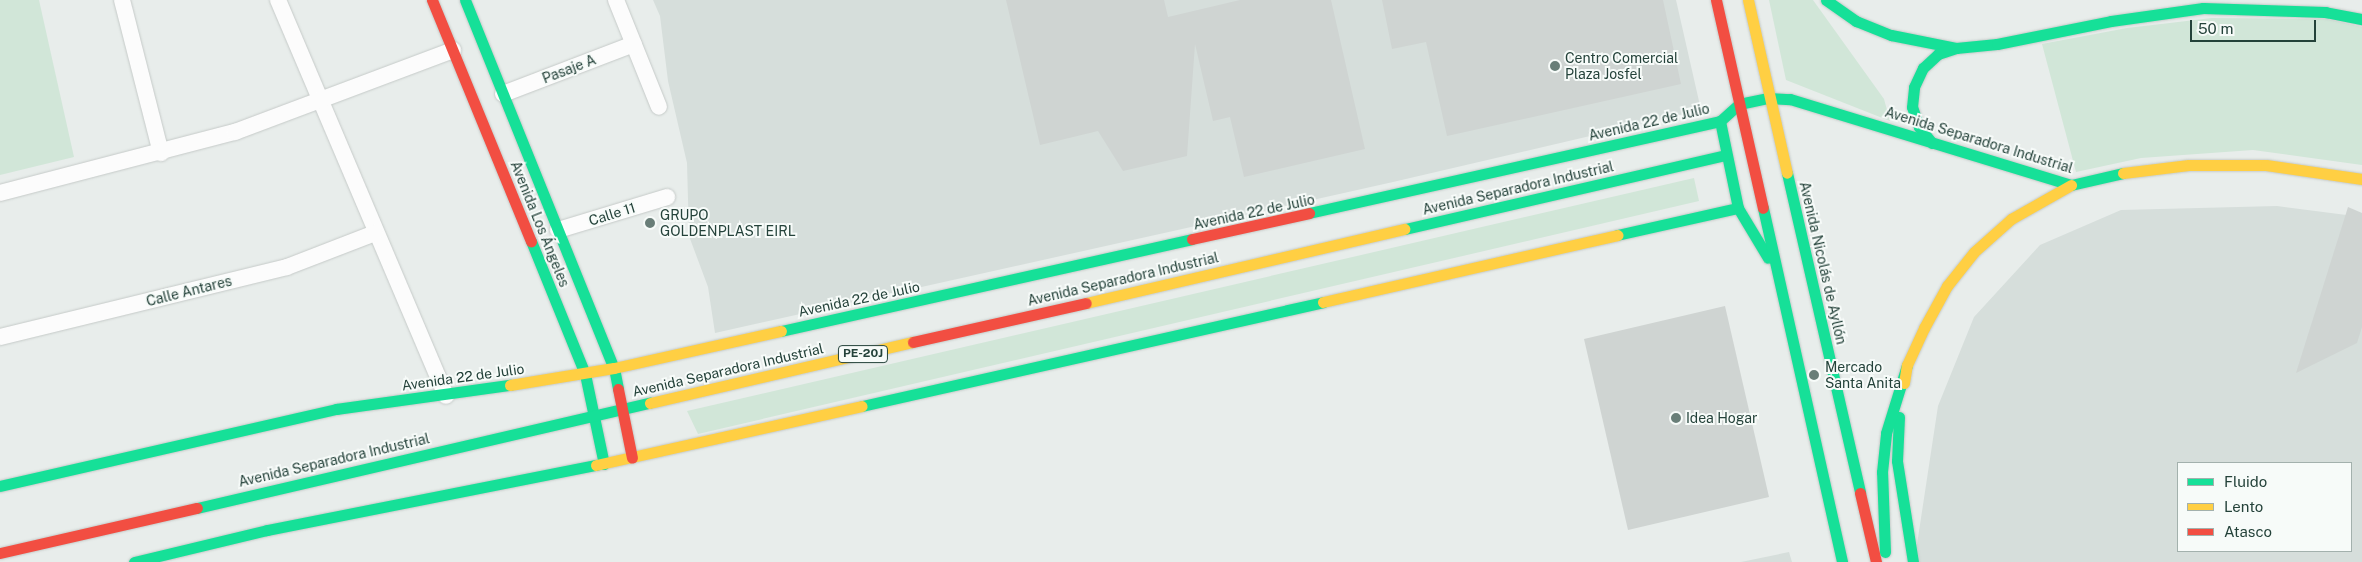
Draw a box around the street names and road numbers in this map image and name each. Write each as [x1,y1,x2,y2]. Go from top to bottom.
street label: Pasaje A [540,51,598,87]
street label: Avenida 22 de Julio [1587,100,1711,144]
street label: Avenida Separadora Industrial [1883,103,2075,177]
street label: Avenida Separadora Industrial [1421,158,1615,218]
street label: Avenida Los Ángeles [507,159,573,289]
street label: Avenida Nicolás de Ayllón [1796,180,1850,346]
street label: Avenida 22 de Julio [1192,191,1316,233]
street label: Calle 11 [587,199,637,229]
street label: Avenida Separadora Industrial [1026,249,1220,309]
street label: Calle Antares [144,272,234,310]
street label: Avenida 22 de Julio [797,278,921,320]
street label: Avenida Separadora Industrial [631,340,825,400]
road number: PE-20J [837,344,889,364]
street label: Avenida 22 de Julio [400,360,526,394]
street label: Avenida Separadora Industrial [237,430,431,490]

